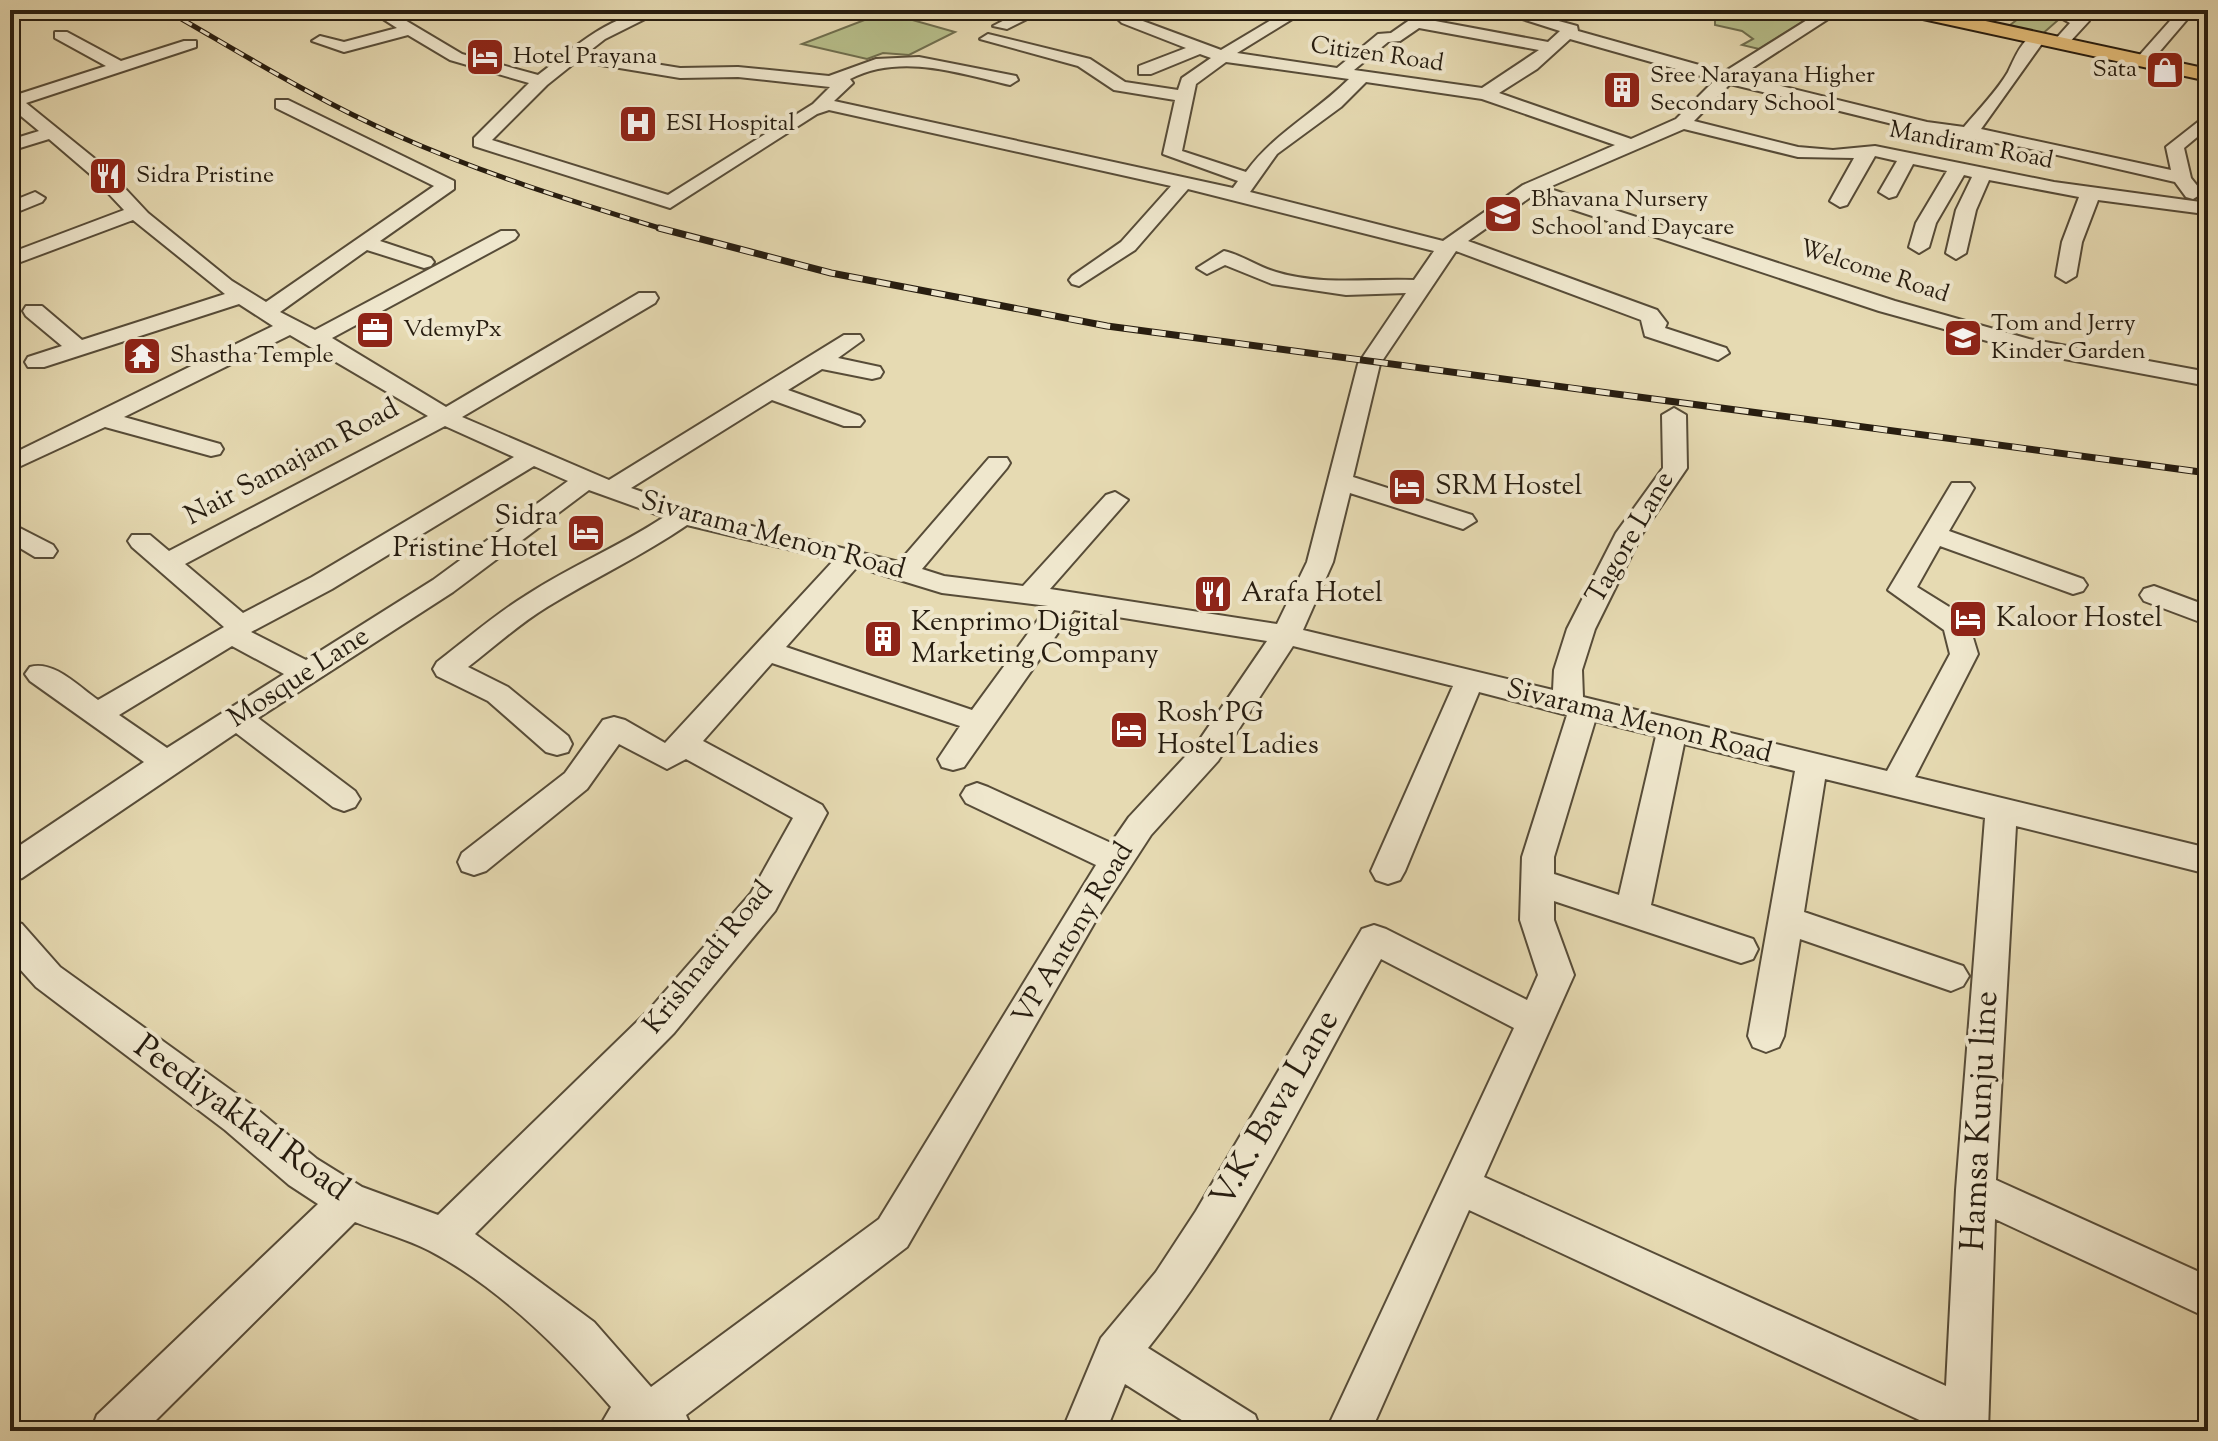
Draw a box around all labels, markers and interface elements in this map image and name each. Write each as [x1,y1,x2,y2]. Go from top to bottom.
street label: Citizen Road [1308,29,1446,81]
hotel icon: Hotel Prayana [464,36,506,78]
place label: Hotel Prayana [513,40,657,74]
shop icon: Sata [2144,49,2186,91]
place label: Sata [2093,53,2137,87]
place label: Sree Narayana Higher Secondary School [1650,59,1875,121]
building icon: Sree Narayana Higher Secondary School [1601,69,1643,111]
hospital icon: ESI Hospital [617,103,659,145]
place label: ESI Hospital [666,107,796,141]
street label: Mandiram Road [1886,113,2056,179]
restaurant icon: Sidra Pristine [87,155,129,197]
place label: Sidra Pristine [136,159,274,193]
place label: Bhavana Nursery School and Daycare [1531,183,1735,245]
school or university icon: Bhavana Nursery School and Daycare [1482,193,1524,235]
street label: Welcome Road [1795,232,1954,312]
place label: Tom and Jerry Kinder Garden [1991,307,2146,369]
office icon: VdemyPx [354,309,396,351]
place label: VdemyPx [403,313,502,347]
school or university icon: Tom and Jerry Kinder Garden [1942,317,1984,359]
temple icon: Shastha Temple [121,335,163,377]
place label: Shastha Temple [170,339,334,373]
street label: Nair Samajam Road [178,390,406,536]
street label: Tagore Lane [1577,464,1685,612]
hotel icon: SRM Hostel [1386,466,1428,508]
place label: SRM Hostel [1435,467,1582,507]
street label: Sivarama Menon Road [636,481,910,591]
place label: Sidra Pristine Hotel [393,497,558,569]
hotel icon: Sidra Pristine Hotel [565,512,607,554]
restaurant icon: Arafa Hotel [1192,573,1234,615]
place label: Arafa Hotel [1241,574,1383,614]
hotel icon: Kaloor Hostel [1947,598,1989,640]
place label: Kaloor Hostel [1996,599,2163,639]
place label: Kenprimo Digital Marketing Company [911,603,1159,675]
street label: Mosque Lane [220,617,378,739]
building icon: Kenprimo Digital Marketing Company [862,618,904,660]
street label: Sivarama Menon Road [1502,670,1776,774]
place label: Rosh PG Hostel Ladies [1157,694,1319,766]
hotel icon: Rosh PG Hostel Ladies [1108,709,1150,751]
street label: VP Antony Road [1004,835,1144,1033]
street label: Krishnadi Road [635,872,784,1043]
street label: Hamsa Kunju line [1950,990,2012,1252]
street label: V.K. Bava Lane [1199,1001,1353,1217]
street label: Peediyakkal Road [123,1024,359,1214]

